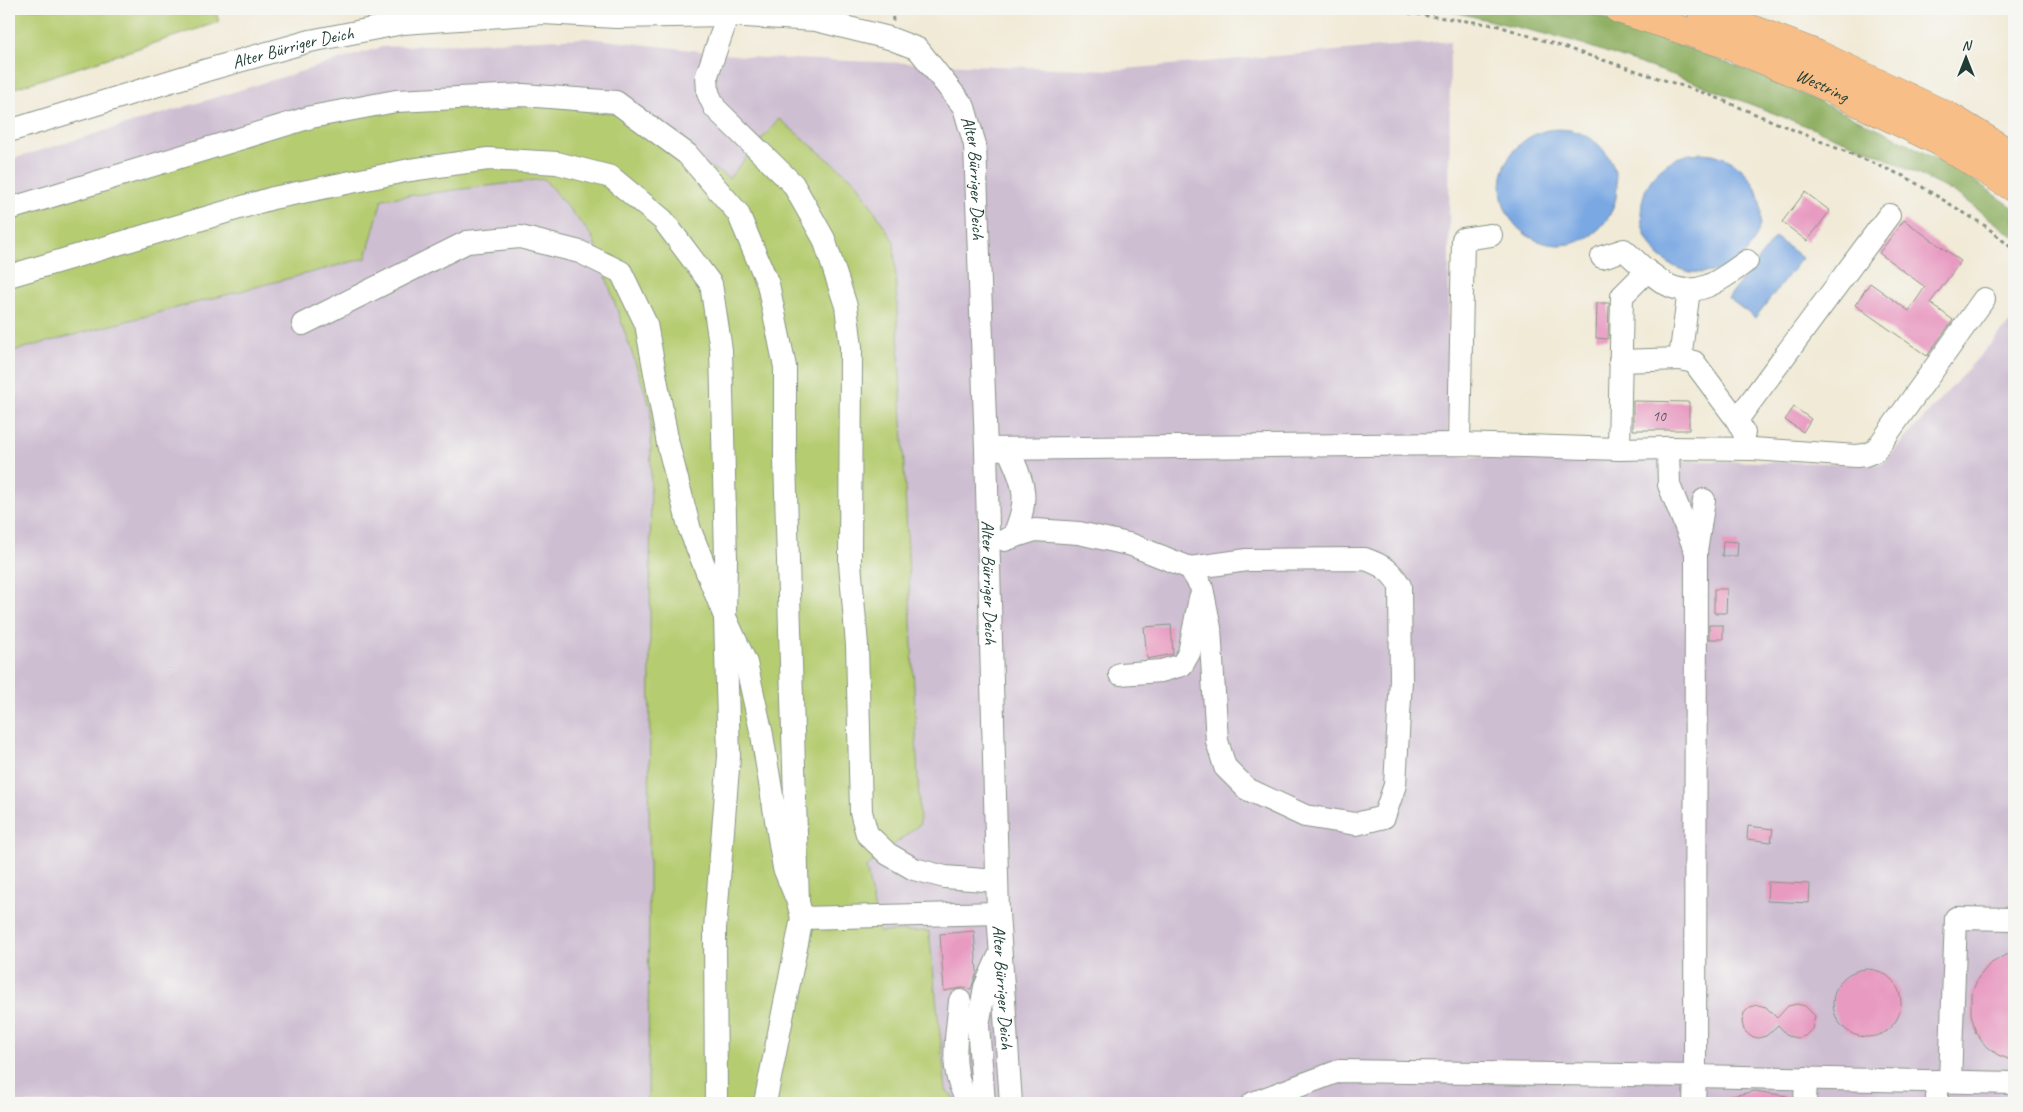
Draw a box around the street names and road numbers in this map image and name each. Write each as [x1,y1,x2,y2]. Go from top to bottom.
street label: Alter Bürriger Deich [230,22,356,73]
street label: Westring [1792,64,1853,108]
street label: Alter Bürriger Deich [956,114,989,241]
street label: Alter Bürriger Deich [977,520,1002,646]
street label: Alter Bürriger Deich [988,924,1018,1051]

